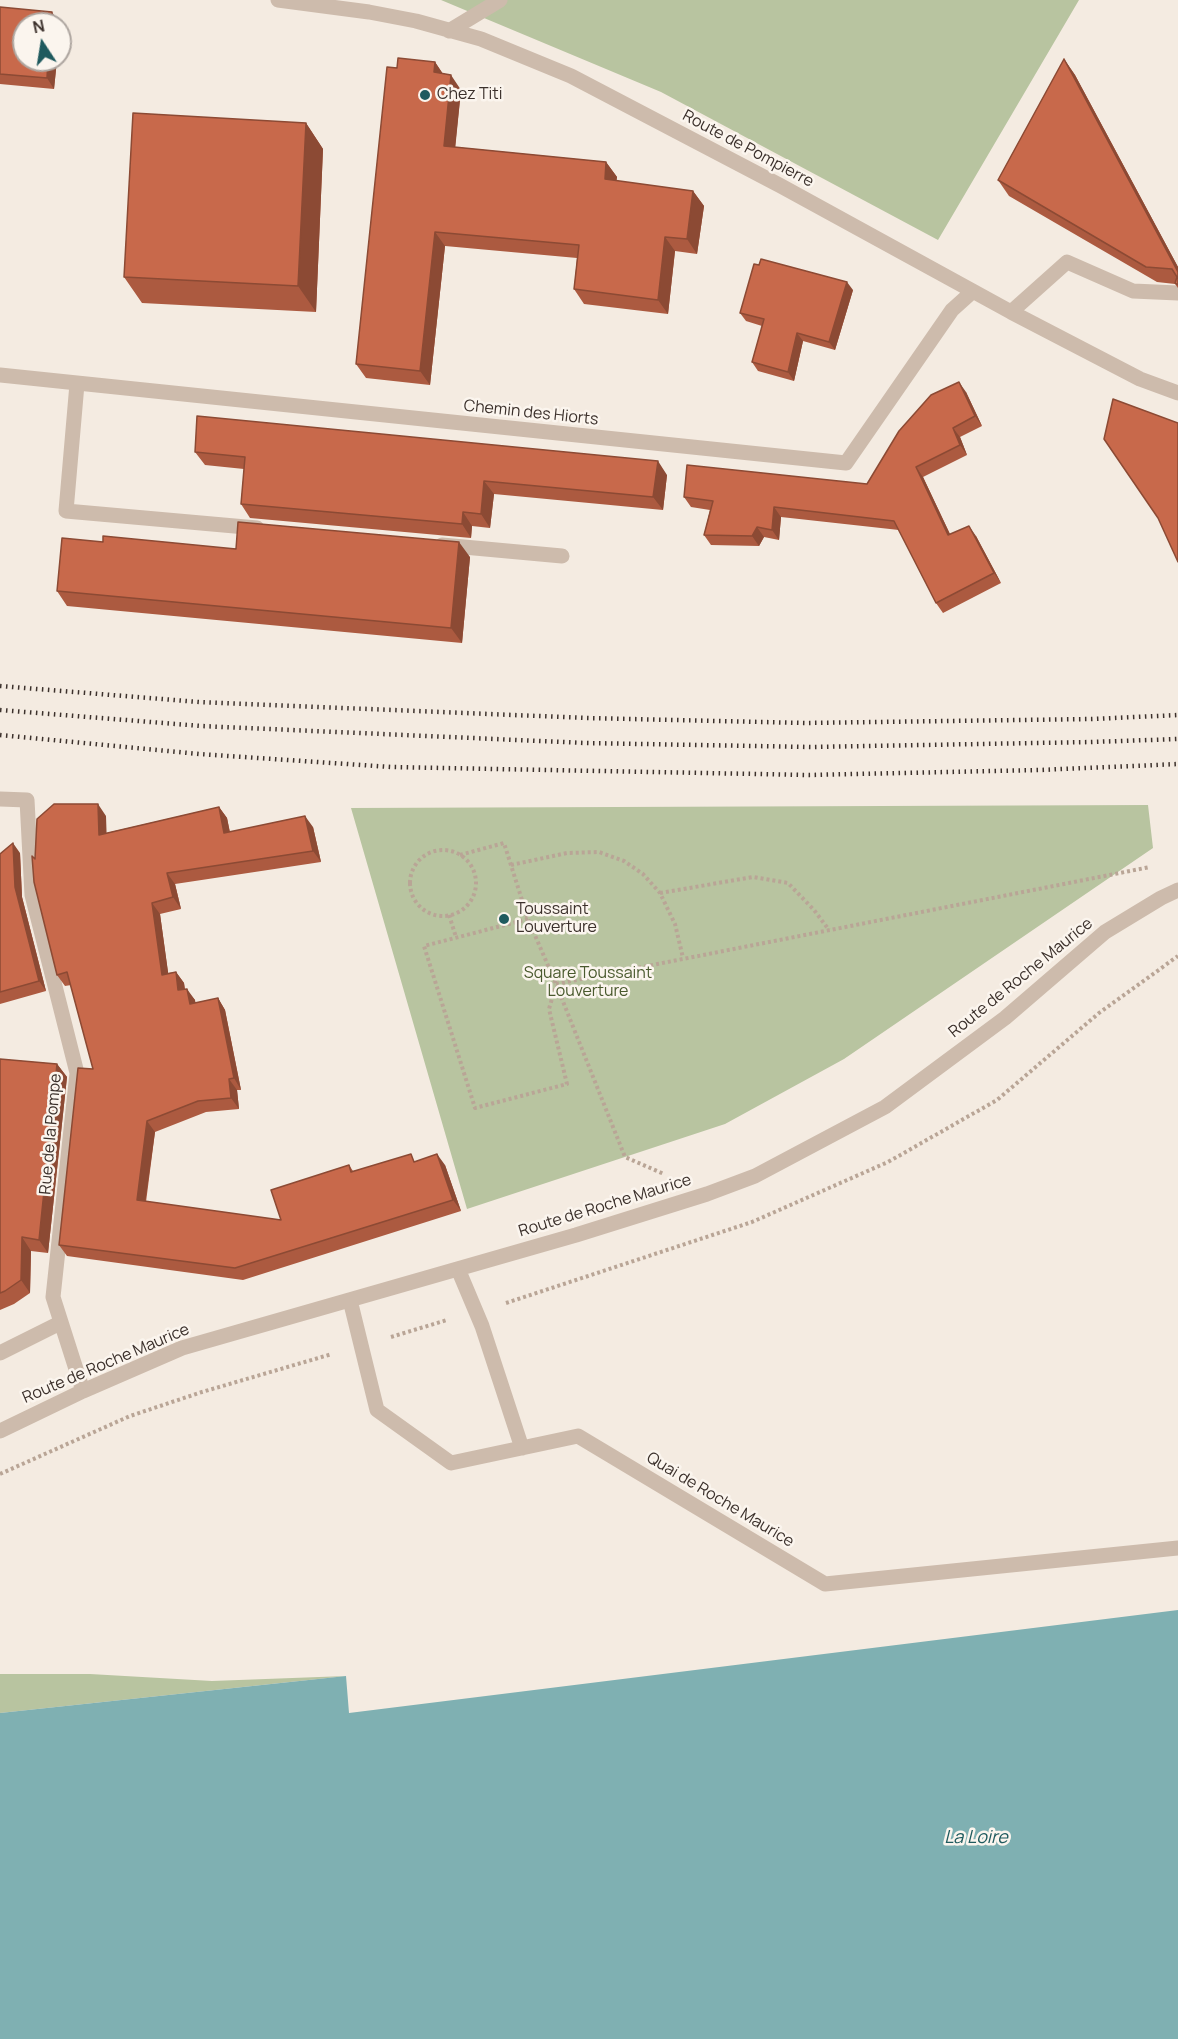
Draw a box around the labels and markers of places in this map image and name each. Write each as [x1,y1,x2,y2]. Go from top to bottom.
place label: Chez Titi [437,85,502,105]
marker: Chez Titi [418,88,432,102]
place label: Toussaint Louverture [516,900,597,938]
marker: Toussaint Louverture [497,912,511,926]

